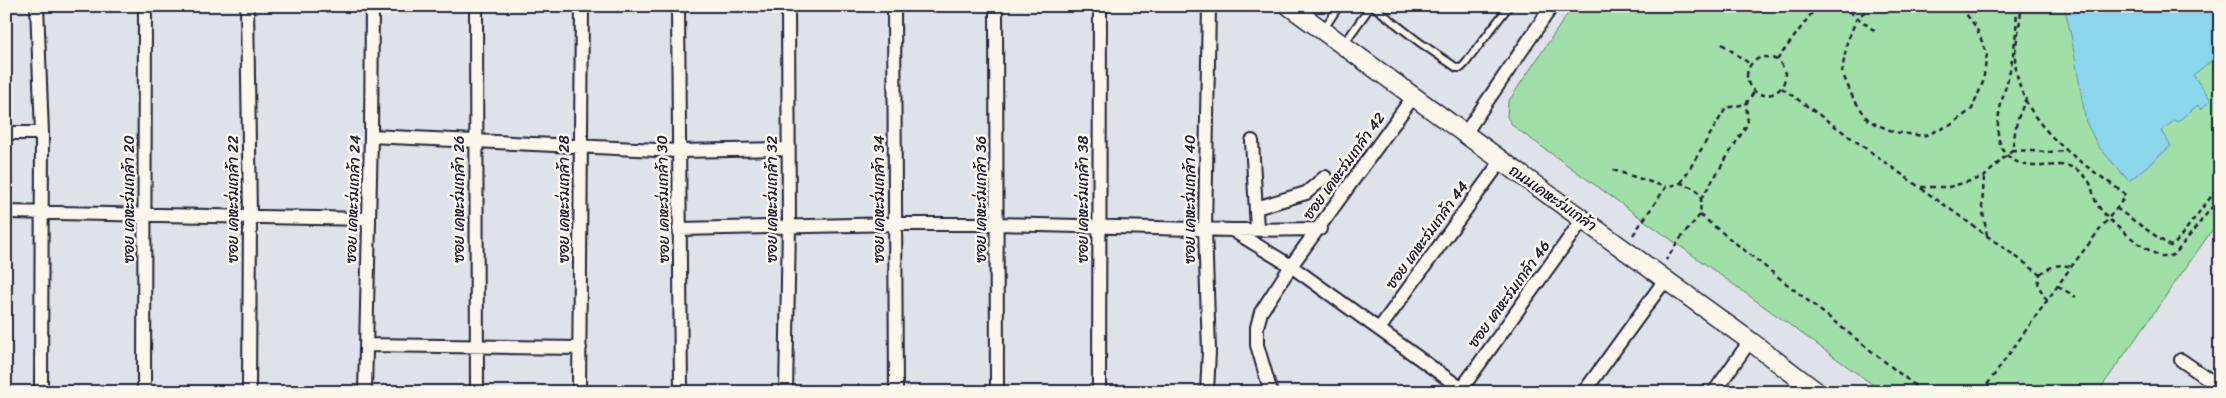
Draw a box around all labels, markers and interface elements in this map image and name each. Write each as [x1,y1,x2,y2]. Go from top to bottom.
street label: ซอย เคหะร่มเกล้า 42 [1296,106,1392,225]
street label: ซอย เคหะร่มเกล้า 20 [116,135,142,263]
street label: ซอย เคหะร่มเกล้า 22 [220,135,246,263]
street label: ซอย เคหะร่มเกล้า 24 [338,135,368,263]
street label: ซอย เคหะร่มเกล้า 26 [446,135,472,263]
street label: ซอย เคหะร่มเกล้า 28 [551,135,577,263]
street label: ซอย เคหะร่มเกล้า 30 [649,135,677,263]
street label: ซอย เคหะร่มเกล้า 32 [759,135,785,262]
street label: ซอย เคหะร่มเกล้า 34 [866,135,892,263]
street label: ซอย เคหะร่มเกล้า 38 [1070,135,1096,263]
street label: ซอย เคหะร่มเกล้า 40 [1177,135,1203,263]
street label: ซอย เคหะร่มเกล้า 36 [968,136,994,262]
street label: ถนนเคหะร่มเกล้า [1503,158,1603,238]
street label: ซอย เคหะร่มเกล้า 44 [1379,175,1475,295]
street label: ซอย เคหะร่มเกล้า 46 [1461,235,1557,353]

